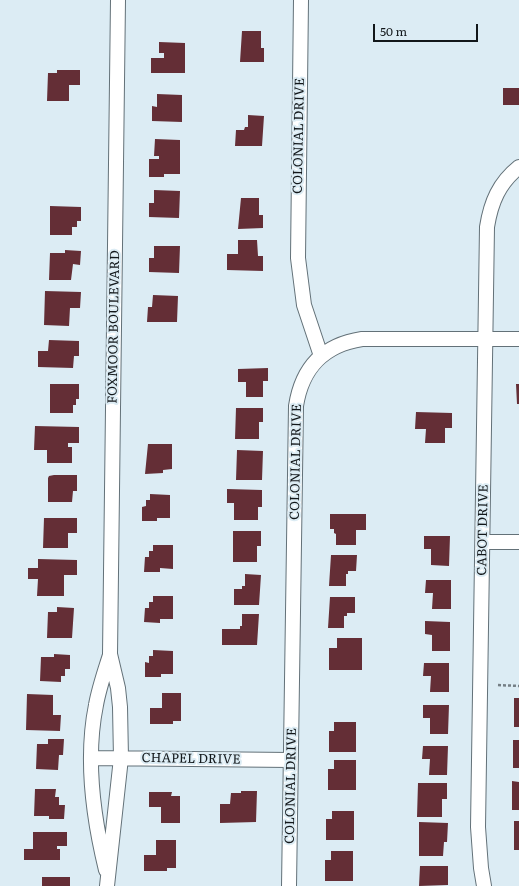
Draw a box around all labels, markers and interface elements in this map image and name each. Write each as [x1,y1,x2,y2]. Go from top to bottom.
scale bar [375,16,480,42]
text: 50 m [380,22,407,40]
street label: COLONIAL DRIVE [290,78,308,194]
street label: FOXMOOR BOULEVARD [105,250,123,404]
street label: COLONIAL DRIVE [287,404,305,520]
street label: CABOT DRIVE [474,484,492,576]
street label: COLONIAL DRIVE [282,728,300,844]
street label: CHAPEL DRIVE [141,750,241,768]

